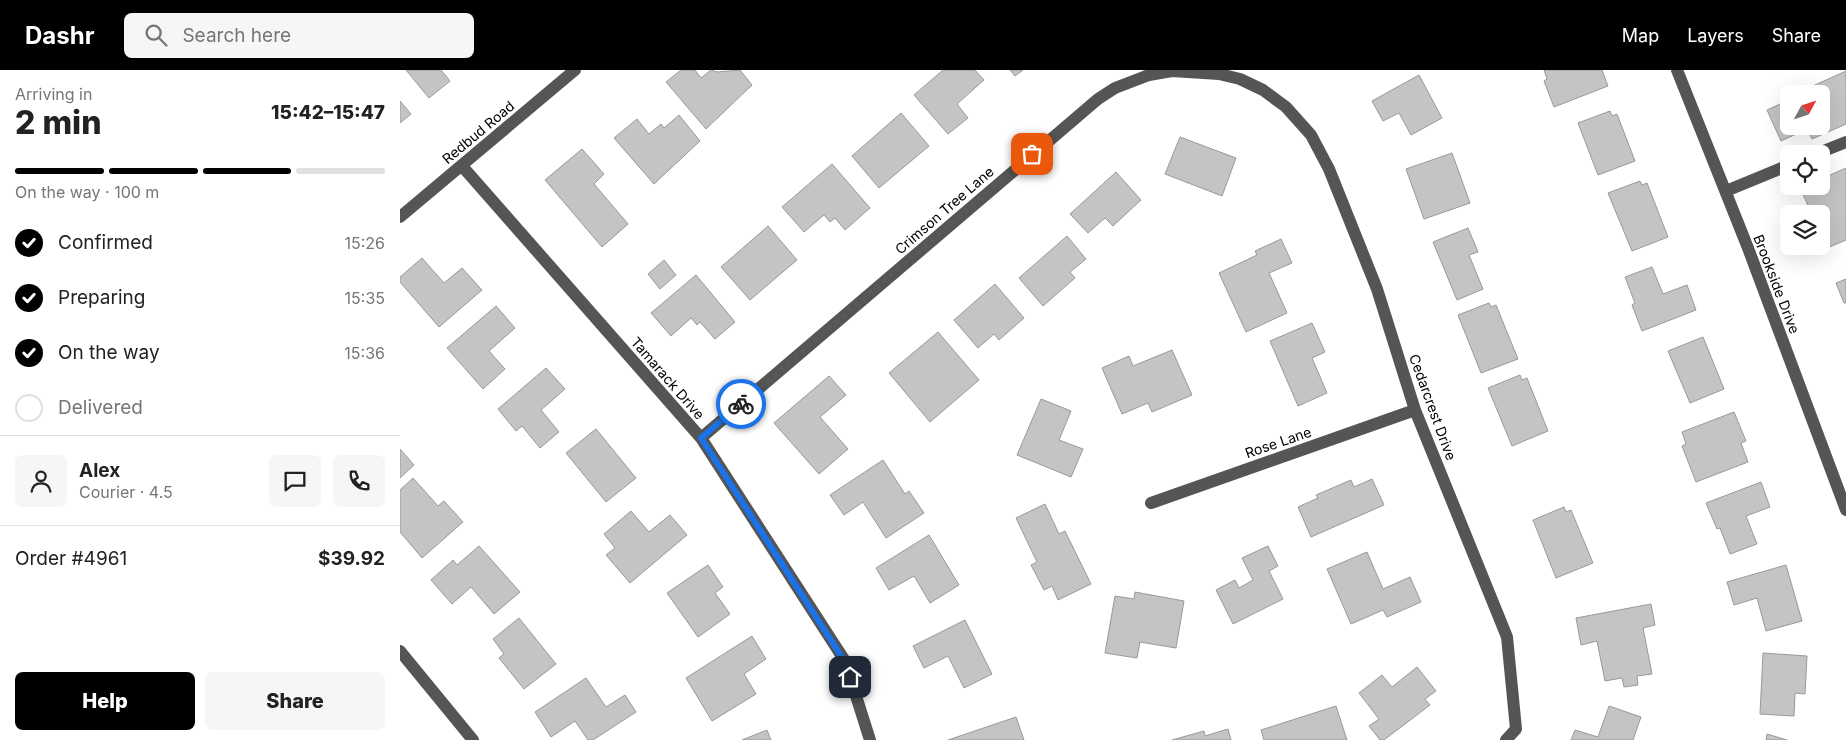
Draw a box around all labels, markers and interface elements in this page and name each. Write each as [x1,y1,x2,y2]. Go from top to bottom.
search box [124,13,474,58]
text: Dashr [25,21,94,50]
icon: search [142,21,170,49]
text: Search here [182,24,291,47]
text: Map [1622,25,1659,46]
text: Layers [1687,25,1744,46]
text: Share [1772,25,1821,46]
text: Arriving in [15,84,92,104]
north arrow [1780,85,1830,135]
map controls [1780,85,1830,255]
street label: Redbud Road [439,97,517,167]
text: 15:42–15:47 [271,101,385,124]
text: 2 min [15,103,101,142]
pin [1011,133,1053,175]
icon: bag [1018,140,1046,168]
button: locate [1780,145,1830,195]
street label: Crimson Tree Lane [891,163,997,257]
text: On the way · 100 m [15,182,159,202]
button: layers [1780,205,1830,255]
icon: check [15,229,43,257]
text: Confirmed [58,231,153,254]
street label: Brookside Drive [1750,232,1804,336]
text: 15:26 [344,233,385,253]
icon: check [15,284,43,312]
text: Preparing [58,286,145,309]
text: 15:35 [345,288,385,308]
street label: Tamarack Drive [628,333,708,423]
icon: check [15,339,43,367]
text: On the way [58,341,160,364]
text: 15:36 [344,343,385,363]
street label: Cedarcrest Drive [1406,352,1460,462]
courier [716,379,766,429]
icon: bike [727,390,755,418]
text: Delivered [58,396,143,419]
street label: Rose Lane [1243,423,1313,461]
button: person [15,455,67,507]
button: chat [269,455,321,507]
button: phone [333,455,385,507]
text: Alex [79,459,120,482]
text: Courier · 4.5 [79,482,173,502]
text: Order #4961 [15,547,127,570]
text: $39.92 [318,547,385,570]
pin [829,656,871,698]
icon: home [836,663,864,691]
button: Help [15,672,195,730]
button: Share [205,672,385,730]

